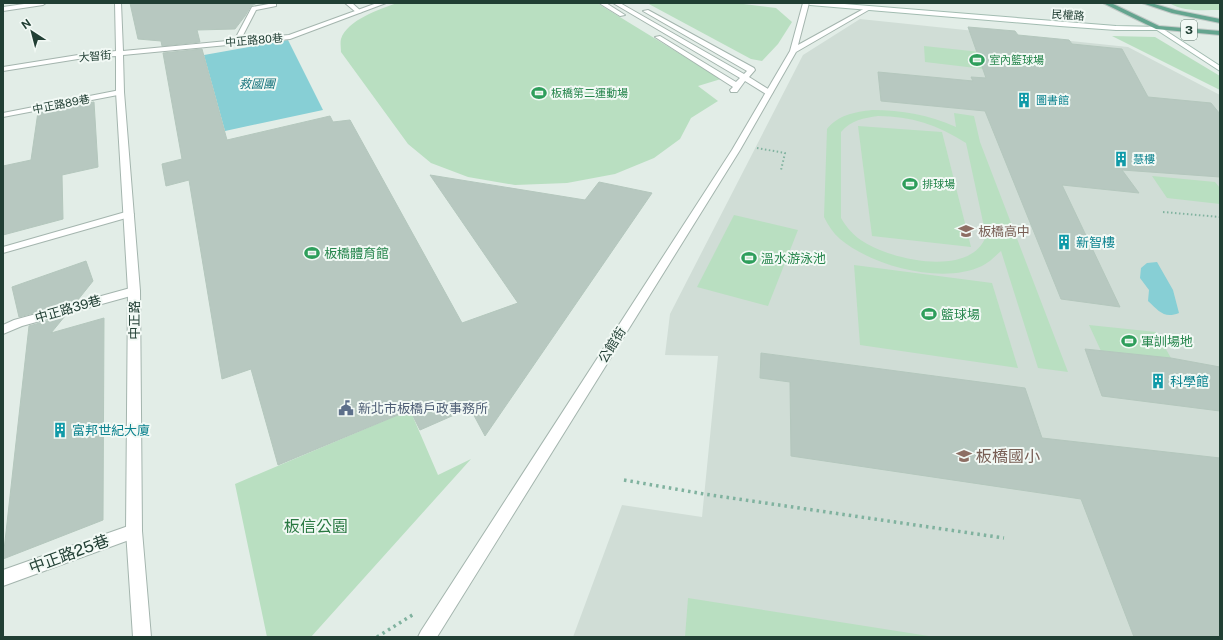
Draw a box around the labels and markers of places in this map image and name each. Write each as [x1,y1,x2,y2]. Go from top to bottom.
sports icon: 室內籃球場 [968,51,986,69]
place label: 室內籃球場 [989,54,1044,66]
sports icon: 板橋第二運動場 [530,84,548,102]
place label: 板橋第二運動場 [551,87,628,99]
building icon: 圖書館 [1015,91,1033,109]
place label: 圖書館 [1036,94,1069,106]
building icon: 慧樓 [1112,150,1130,168]
place label: 慧樓 [1133,153,1155,165]
sports icon: 排球場 [901,175,919,193]
place label: 排球場 [922,178,955,190]
school or university icon: 板橋高中 [957,222,975,240]
place label: 板橋高中 [978,224,1030,239]
building icon: 新智樓 [1055,233,1073,251]
place label: 新智樓 [1076,235,1115,250]
sports icon: 板橋體育館 [303,244,321,262]
place label: 板橋體育館 [324,246,389,261]
sports icon: 溫水游泳池 [740,249,758,267]
place label: 溫水游泳池 [761,251,826,266]
sports icon: 籃球場 [920,305,938,323]
place label: 籃球場 [941,307,980,322]
sports icon: 軍訓場地 [1120,332,1138,350]
place label: 軍訓場地 [1141,334,1193,349]
building icon: 科學館 [1149,372,1167,390]
place label: 科學館 [1170,374,1209,389]
public building icon: 新北市板橋戶政事務所 [337,399,355,417]
place label: 新北市板橋戶政事務所 [358,401,488,416]
building icon: 富邦世紀大廈 [51,421,69,439]
place label: 富邦世紀大廈 [72,423,150,438]
school or university icon: 板橋國小 [955,447,973,465]
place label: 板橋國小 [976,447,1040,466]

